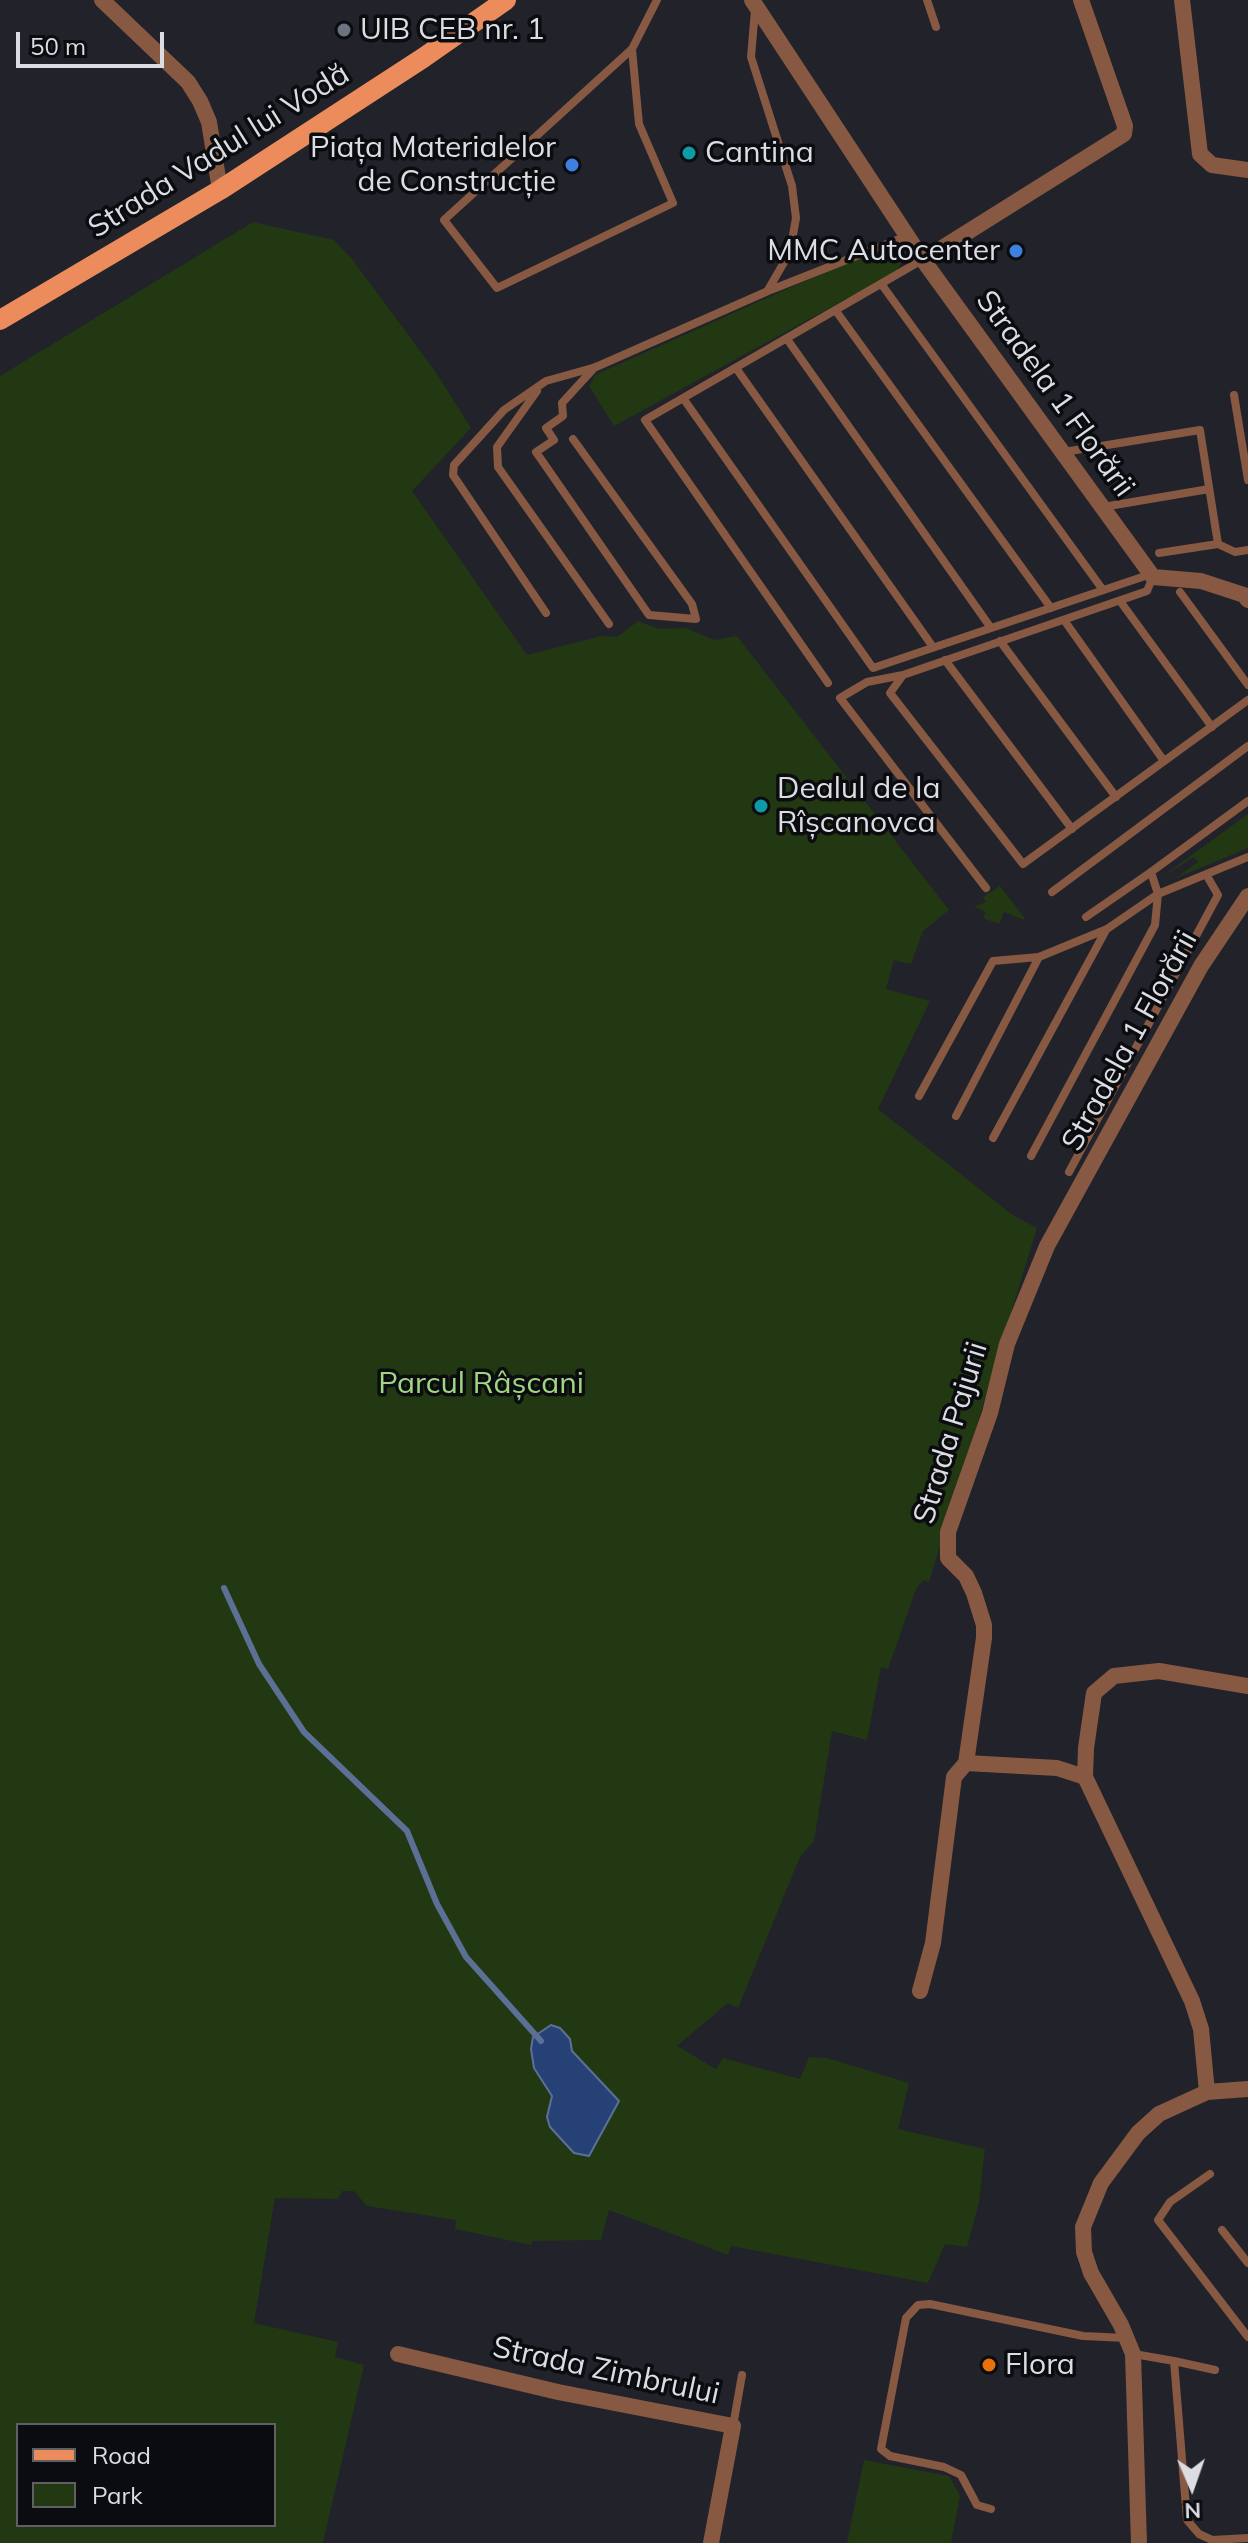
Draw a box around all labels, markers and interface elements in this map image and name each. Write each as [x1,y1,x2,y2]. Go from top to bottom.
place label: UIB CEB nr. 1 [360,12,545,48]
scale bar [20,16,168,66]
marker: UIB CEB nr. 1 [335,21,353,39]
text: 50 m [30,31,86,61]
street label: Strada Vadul lui Vodă [82,56,356,246]
place label: Piața Materialelor de Construcție [310,130,556,200]
place label: Cantina [705,135,814,171]
marker: Cantina [680,144,698,162]
marker: Piața Materialelor de Construcție [563,156,581,174]
place label: MMC Autocenter [767,233,1000,269]
marker: MMC Autocenter [1007,242,1025,260]
street label: Stradela 1 Florării [968,284,1142,504]
place label: Dealul de la Rîșcanovca [777,771,940,842]
marker: Dealul de la Rîșcanovca [752,797,770,815]
street label: Stradela 1 Florării [1055,925,1205,1157]
street label: Strada Pajurii [906,1338,996,1528]
park label: Parcul Râșcani [378,1366,584,1402]
street label: Strada Zimbrului [489,2329,723,2413]
place label: Flora [1005,2347,1075,2383]
marker: Flora [980,2356,998,2374]
legend [16,2423,276,2527]
text: Road [92,2440,151,2470]
north arrow [1152,2447,1232,2527]
text: Park [92,2480,143,2510]
text: N [1184,2497,1202,2525]

